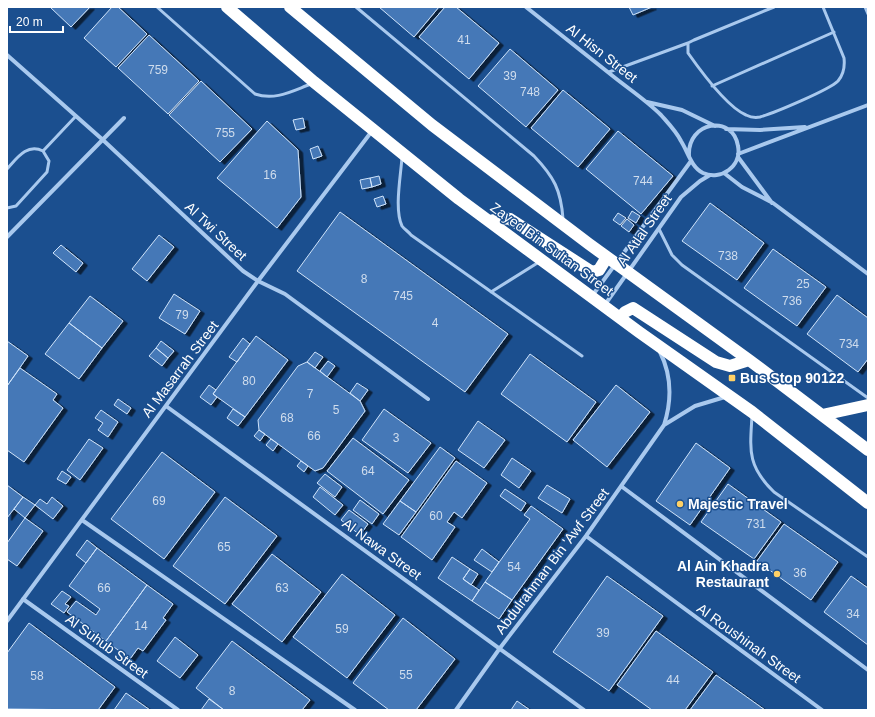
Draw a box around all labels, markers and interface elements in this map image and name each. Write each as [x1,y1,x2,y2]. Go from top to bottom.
scale bar [10,8,63,34]
text: 20 m [16,15,43,29]
street label: Al Hisn Street [563,20,641,86]
house number: 41 [457,33,471,47]
house number: 759 [148,63,168,77]
house number: 39 [503,69,517,83]
house number: 748 [520,85,540,99]
house number: 755 [215,126,235,140]
house number: 16 [263,168,277,182]
house number: 744 [633,174,653,188]
street label: Al Atlal Street [613,191,675,269]
street label: Al Twi Street [182,198,250,264]
street label: Zayed Bin Sultan Street [487,199,617,299]
house number: 738 [718,249,738,263]
house number: 8 [361,272,368,286]
house number: 25 [796,277,810,291]
house number: 745 [393,289,413,303]
house number: 736 [782,294,802,308]
house number: 79 [175,308,189,322]
house number: 4 [432,316,439,330]
street label: Al Masarrah Street [138,317,222,420]
house number: 734 [839,337,859,351]
place label: Bus Stop 90122 [740,370,844,386]
marker: Bus Stop 90122 [727,373,737,383]
house number: 80 [242,374,256,388]
house number: 7 [307,387,314,401]
house number: 5 [333,403,340,417]
house number: 68 [280,411,294,425]
house number: 66 [307,429,321,443]
house number: 3 [393,431,400,445]
house number: 64 [361,464,375,478]
street label: Abdulrahman Bin 'Awf Street [492,485,612,637]
house number: 69 [152,494,166,508]
place label: Majestic Travel [688,496,788,512]
marker: Majestic Travel [675,499,685,509]
house number: 60 [429,509,443,523]
street label: Al Nawa Street [340,515,425,583]
house number: 731 [746,517,766,531]
house number: 65 [217,540,231,554]
place label: Al Ain Khadra Restaurant [677,558,769,590]
house number: 54 [507,560,521,574]
house number: 36 [793,566,807,580]
marker: Al Ain Khadra Restaurant [772,569,782,579]
house number: 66 [97,581,111,595]
house number: 63 [275,581,289,595]
street label: Al Roushinah Street [694,600,804,686]
house number: 34 [846,607,860,621]
street label: Al Suhub Street [63,611,151,681]
house number: 14 [134,619,148,633]
house number: 59 [335,622,349,636]
house number: 39 [596,626,610,640]
house number: 55 [399,668,413,682]
house number: 58 [30,669,44,683]
house number: 44 [666,673,680,687]
house number: 8 [229,684,236,698]

